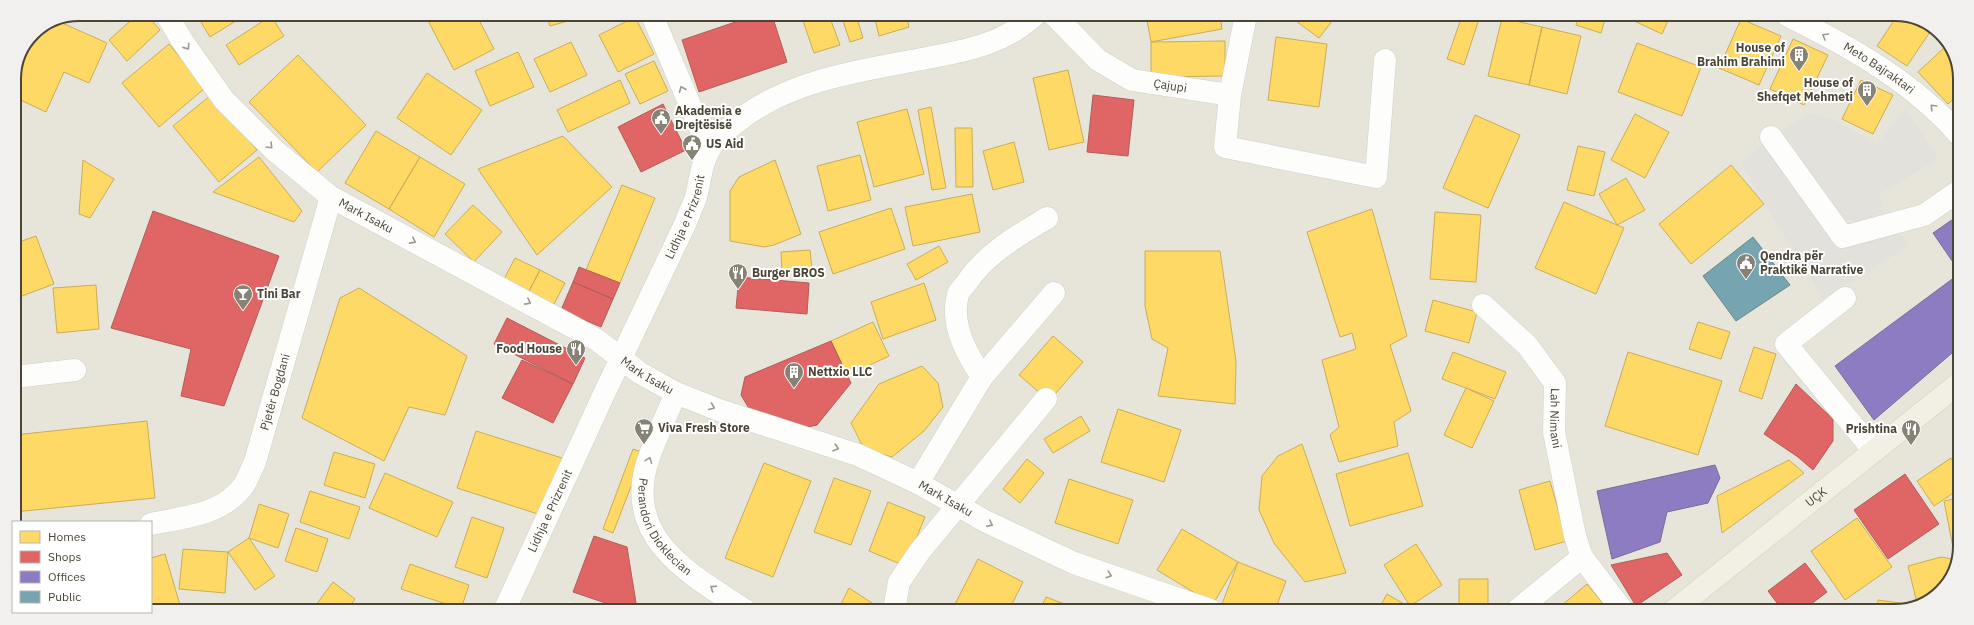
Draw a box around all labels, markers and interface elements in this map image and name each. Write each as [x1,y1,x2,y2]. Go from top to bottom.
one-way arrow [1822,34,1829,41]
street label: Meto Bajraktari [1841,39,1918,97]
place label: House of Brahim Brahimi [1697,40,1786,69]
one-way arrow [182,43,190,50]
building icon: House of Brahim Brahimi [1788,44,1810,72]
street label: Çajupi [1152,75,1188,95]
place label: House of Shefqet Mehmeti [1757,75,1854,104]
building icon: House of Shefqet Mehmeti [1856,79,1878,107]
one-way arrow [679,86,687,94]
place label: Akademia e Drejtësisë [675,103,742,132]
one-way arrow [1931,105,1938,112]
public building icon: Akademia e Drejtësisë [650,107,672,135]
public building icon: US Aid [681,133,703,161]
place label: US Aid [706,136,744,151]
one-way arrow [265,141,273,149]
street label: Lidhja e Prizrenit [662,173,707,261]
street label: Mark Isaku [336,195,396,236]
one-way arrow [409,236,416,243]
place label: Qendra për Praktikë Narrative [1760,248,1863,277]
public building icon: Qendra për Praktikë Narrative [1735,252,1757,280]
restaurant icon: Burger BROS [727,262,749,290]
place label: Burger BROS [752,265,825,280]
bar icon: Tini Bar [232,283,254,311]
place label: Tini Bar [257,286,301,301]
one-way arrow [523,297,531,305]
restaurant icon: Food House [565,338,587,366]
place label: Food House [496,341,562,356]
street label: Pjetër Bogdani [257,352,293,432]
street label: Mark Isaku [618,353,677,397]
building icon: Nettxio LLC [783,361,805,389]
place label: Nettxio LLC [808,364,873,379]
street label: Lah Nimani [1547,388,1565,450]
one-way arrow [709,403,716,411]
supermarket icon: Viva Fresh Store [633,417,655,445]
restaurant icon: Prishtina [1900,418,1922,446]
place label: Viva Fresh Store [658,420,750,435]
place label: Prishtina [1846,421,1897,436]
one-way arrow [832,443,839,452]
one-way arrow [644,456,652,463]
street label: Lidhja e Prizrenit [524,467,575,555]
street label: Perandori Dioklecian [635,477,695,578]
street label: Mark Isaku [916,477,976,519]
street label: UÇK [1802,483,1830,510]
one-way arrow [986,519,993,527]
legend [12,521,152,613]
text: Homes [48,529,86,544]
text: Shops [48,549,81,564]
text: Offices [48,569,86,584]
one-way arrow [1105,570,1112,579]
one-way arrow [710,586,717,593]
text: Public [48,589,81,604]

